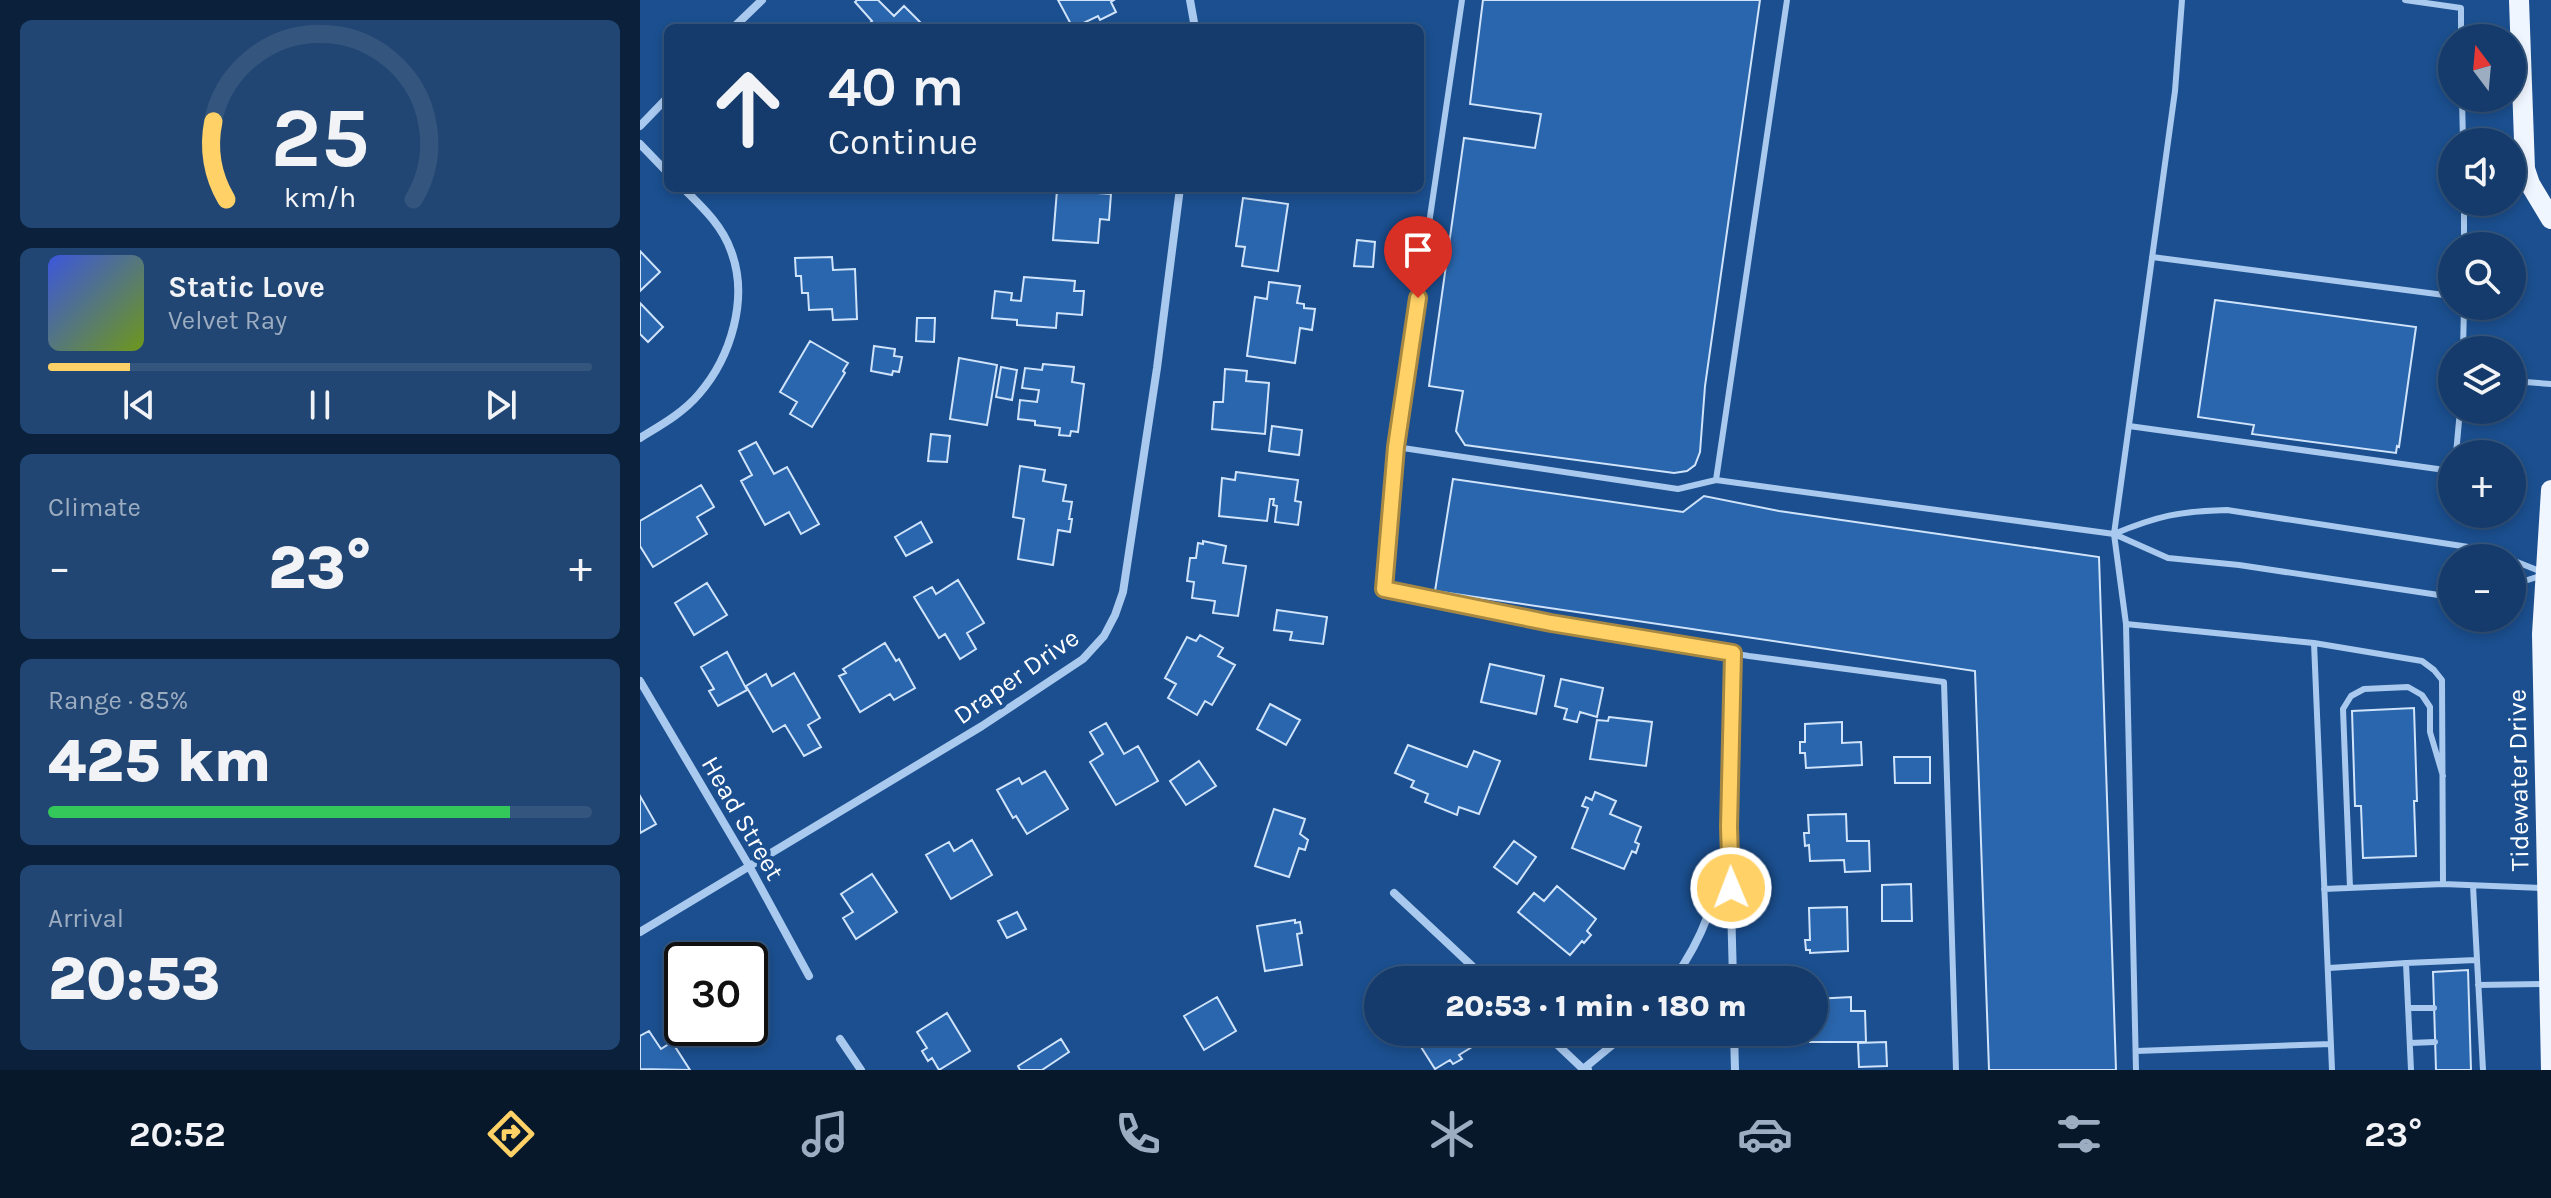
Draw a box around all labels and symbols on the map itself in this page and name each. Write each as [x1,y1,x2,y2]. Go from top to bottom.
north arrow [2438,24,2526,112]
pin [1384,216,1452,298]
street label: Draper Drive [948,622,1085,731]
street label: Tidewater Drive [2501,689,2536,871]
street label: Head Street [695,751,791,886]
position arrow [1689,846,1773,930]
speed limit sign: 30 [664,942,768,1046]

